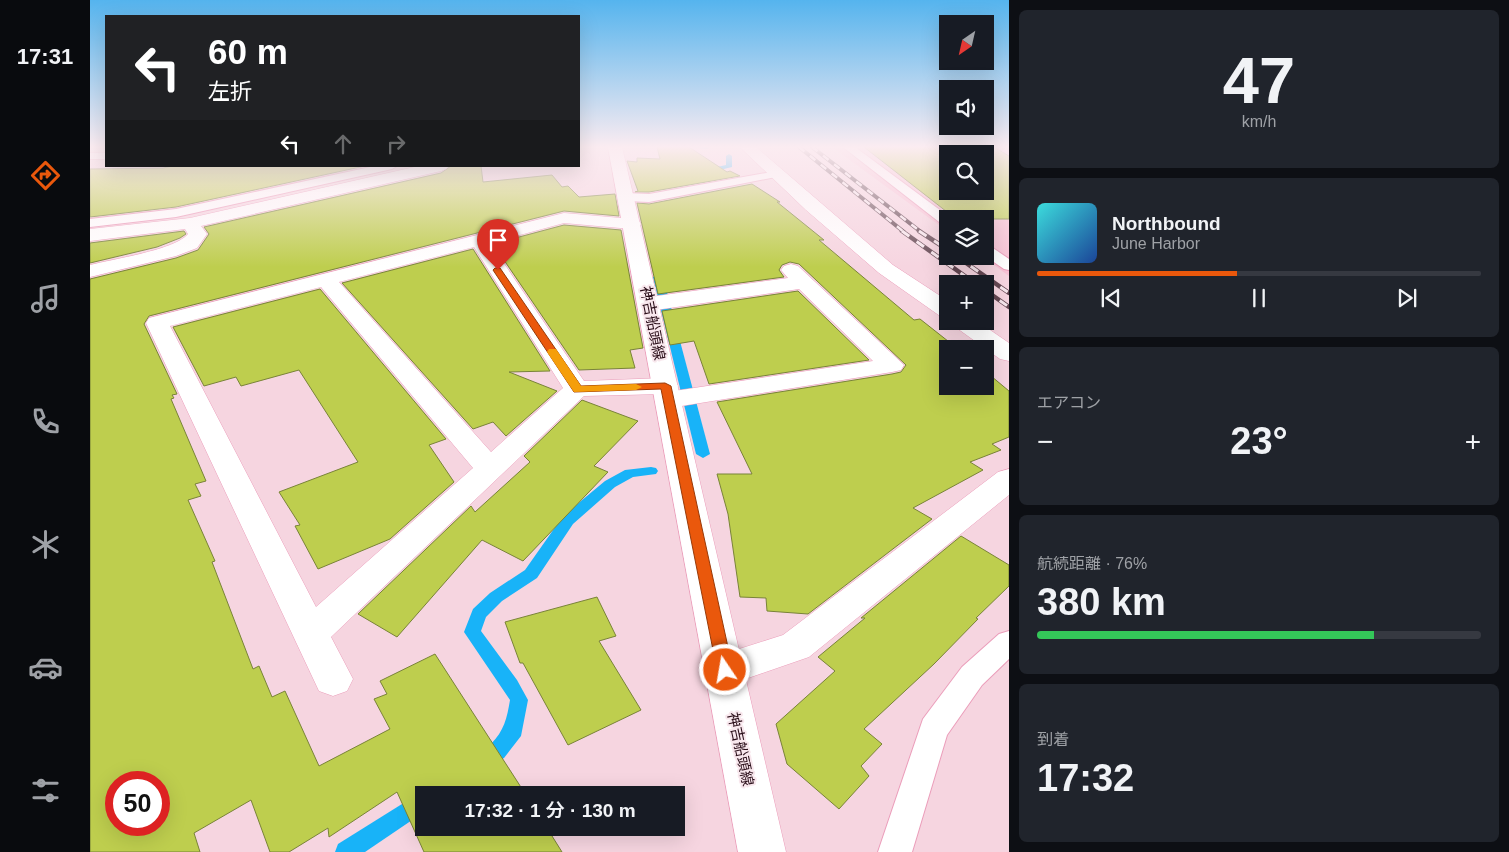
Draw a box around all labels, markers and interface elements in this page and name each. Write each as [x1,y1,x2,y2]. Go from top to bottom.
north arrow [939,15,994,70]
map controls [939,15,994,395]
text: 60 m [208,32,288,71]
icon: left [125,35,190,100]
text: 17:31 [17,44,73,69]
text: 47 [1223,44,1295,117]
text: 左折 [208,79,252,104]
button: sound [939,80,994,135]
text: km/h [1242,113,1276,130]
icon: left [276,130,304,158]
icon: ahead [329,130,357,158]
icon: right [382,130,410,158]
button: search [939,145,994,200]
icon: directions [28,158,63,193]
button: layers [939,210,994,265]
text: Northbound [1112,213,1221,234]
pin [477,219,519,270]
icon: arrive [484,226,512,254]
text: June Harbor [1112,235,1200,252]
button: + [939,275,994,330]
icon: music [28,281,63,316]
icon: previous [1097,284,1125,312]
icon: pause [1245,284,1273,312]
icon: next [1393,284,1421,312]
street label: 神吉船頭線 [637,285,669,361]
button: − [939,340,994,395]
text: エアコン [1037,394,1101,411]
icon: phone [28,404,63,439]
text: 23° [1230,420,1288,462]
text: − [1037,426,1053,457]
text: + [1465,426,1481,457]
icon: climate [28,527,63,562]
text: 航続距離 · 76% [1037,555,1147,572]
text: 380 km [1037,581,1166,623]
position arrow [698,643,750,695]
icon: car [28,650,63,685]
street label: 神吉船頭線 [725,711,757,787]
text: 到着 [1037,731,1069,748]
text: 17:32 [1037,757,1134,799]
speed limit sign: 50 [105,771,170,836]
icon: filters [28,773,63,808]
text: 17:32 · 1 分 · 130 m [464,800,636,821]

